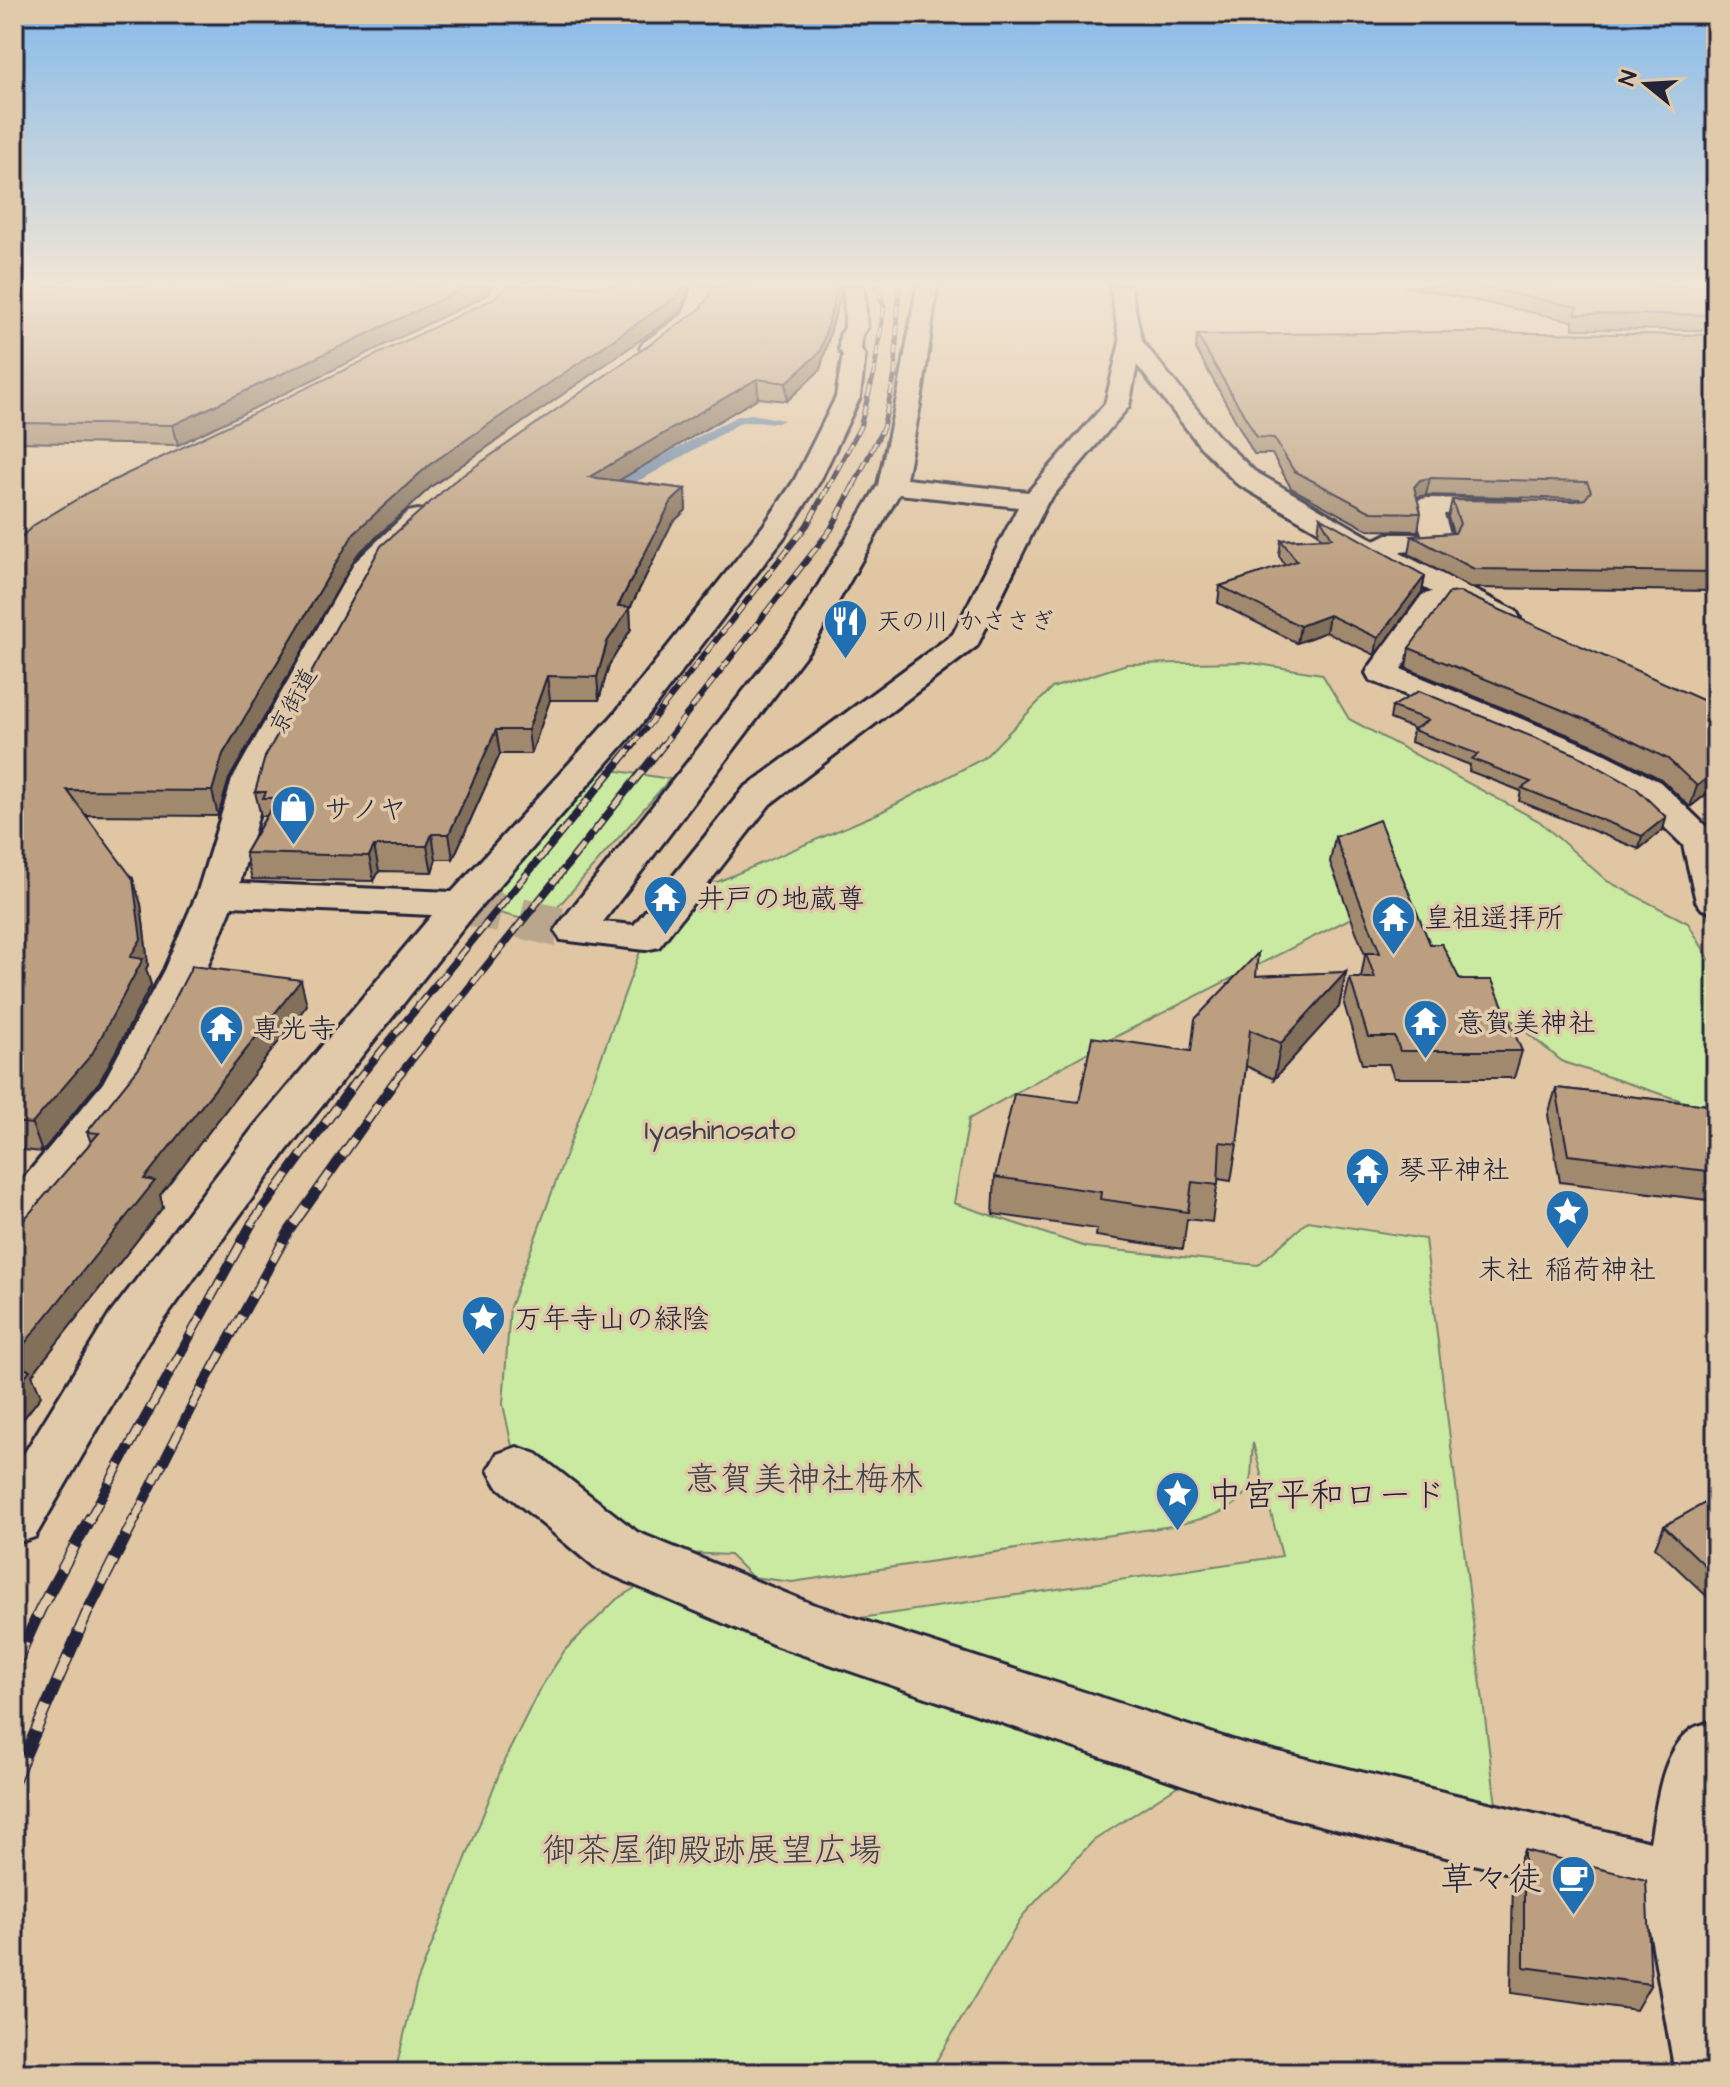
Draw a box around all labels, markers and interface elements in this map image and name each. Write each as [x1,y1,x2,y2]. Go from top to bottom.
north arrow [1606,44,1686,124]
text: N [1612,67,1645,90]
restaurant icon: 天の川 かささぎ [822,597,870,660]
place label: 天の川 かささぎ [877,605,1055,639]
street label: 京街道 [262,662,326,741]
shop icon: サノヤ [269,784,317,847]
place label: サノヤ [324,790,407,829]
temple icon: 井戸の地蔵尊 [642,874,690,937]
place label: 井戸の地蔵尊 [697,880,865,919]
temple icon: 皇祖遥拝所 [1369,893,1417,956]
place label: 皇祖遥拝所 [1424,899,1564,938]
temple icon: 意賀美神社 [1401,998,1449,1061]
temple icon: 専光寺 [197,1004,245,1067]
place label: 意賀美神社 [1456,1004,1596,1043]
place label: 専光寺 [252,1010,336,1049]
park label: Iyashinosato [644,1111,796,1152]
temple icon: 琴平神社 [1343,1145,1391,1208]
place label: 琴平神社 [1398,1151,1510,1190]
place icon: 末社 稲荷神社 [1543,1188,1591,1251]
place label: 末社 稲荷神社 [1477,1251,1657,1290]
place icon: 万年寺山の緑陰 [459,1294,507,1357]
place label: 万年寺山の緑陰 [514,1300,710,1339]
park label: 意賀美神社梅林 [685,1456,923,1504]
place icon: 中宮平和ロード [1153,1470,1201,1533]
place label: 中宮平和ロード [1208,1472,1446,1520]
park label: 御茶屋御殿跡展望広場 [542,1827,882,1875]
cafe icon: 草々徒 [1549,1854,1597,1917]
place label: 草々徒 [1440,1856,1542,1904]

